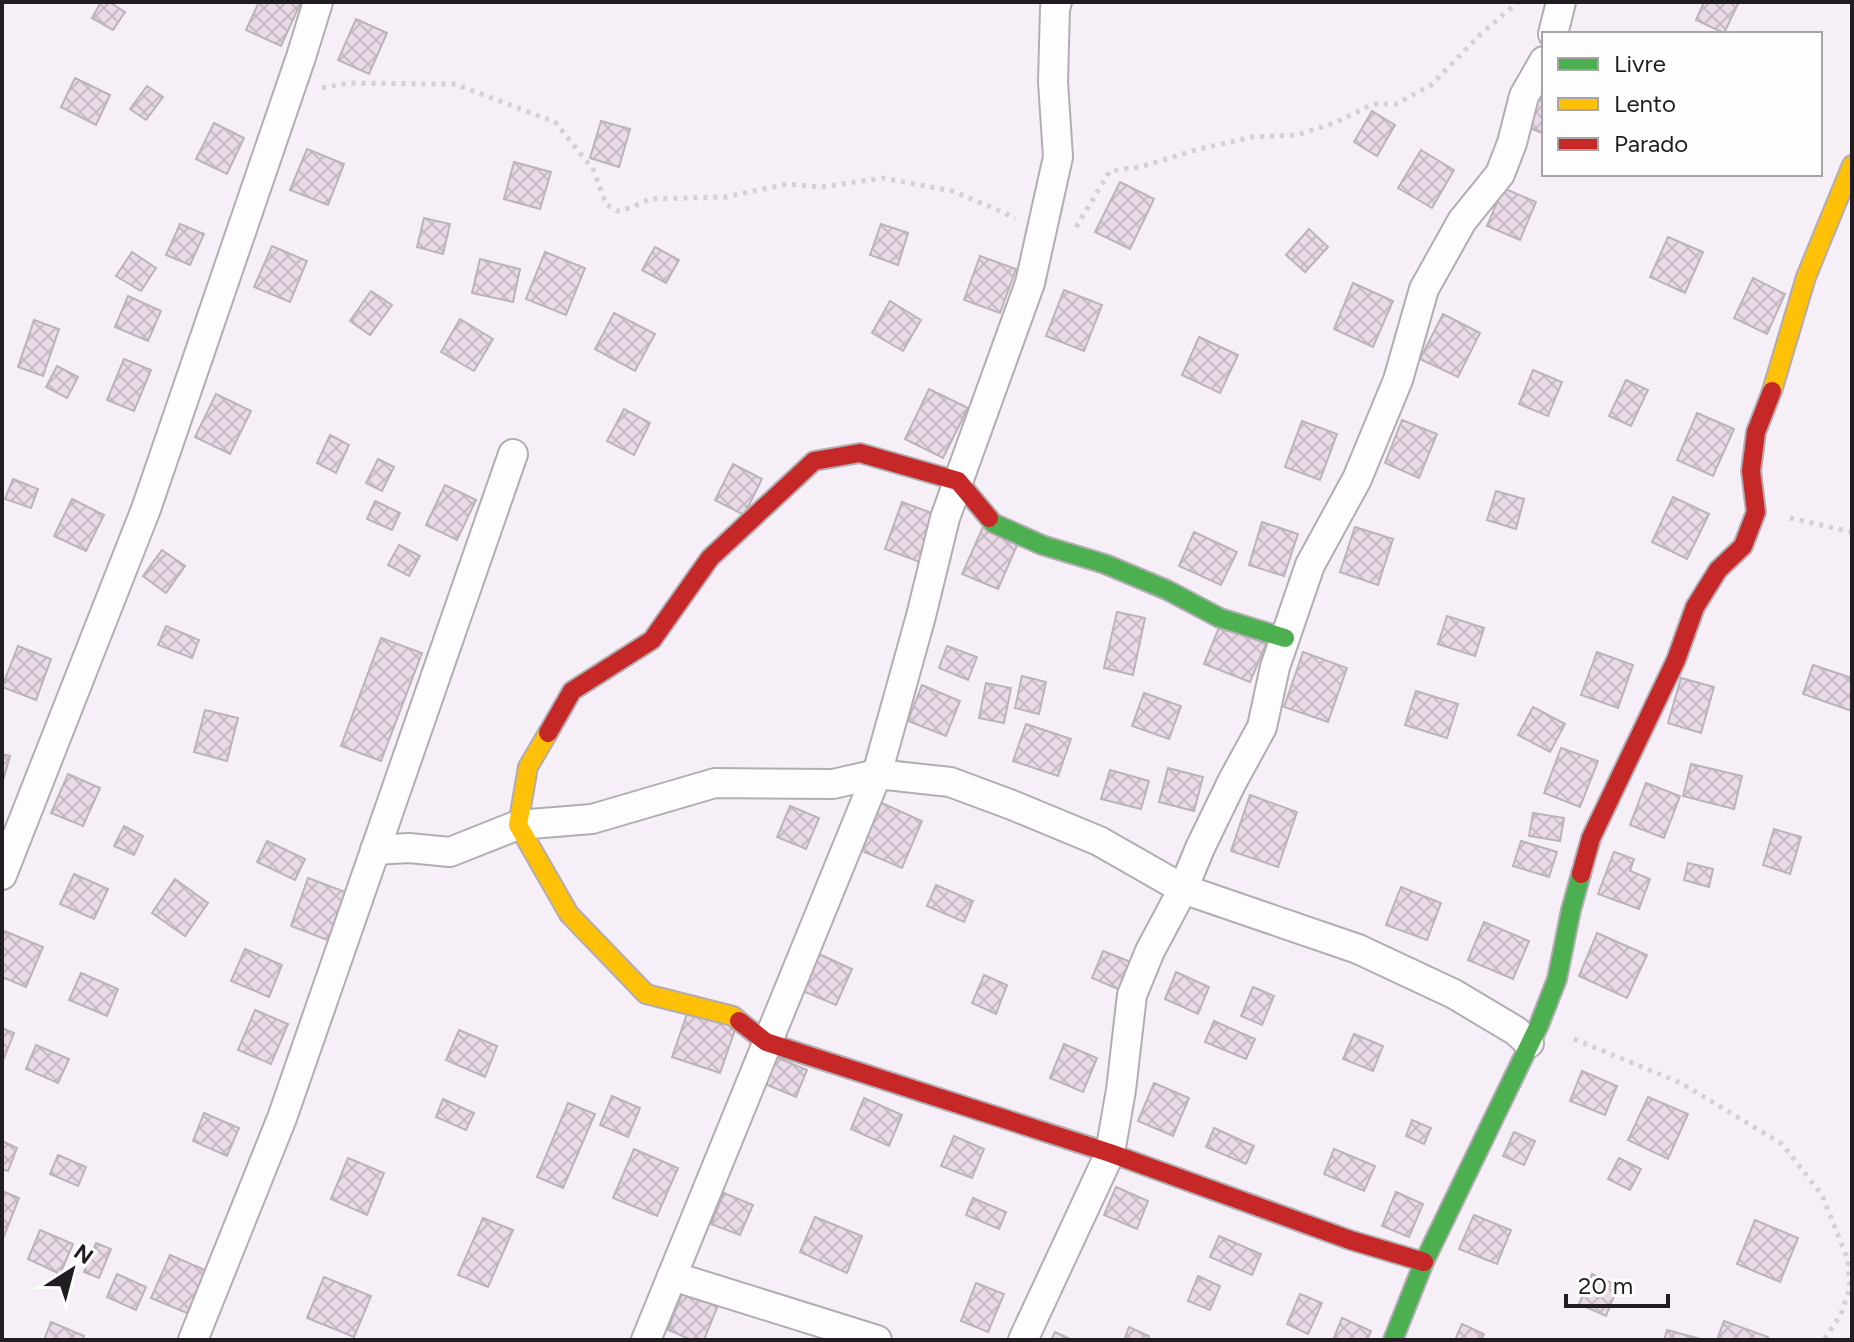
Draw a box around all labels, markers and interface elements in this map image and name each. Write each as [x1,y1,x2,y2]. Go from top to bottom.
legend [1542,32,1822,176]
text: Livre [1614,49,1666,78]
text: Lento [1614,89,1676,118]
text: Parado [1614,129,1688,158]
north arrow [32,1230,112,1310]
text: N [69,1238,98,1270]
scale bar [1566,1258,1668,1308]
text: 20 m [1578,1271,1633,1300]

